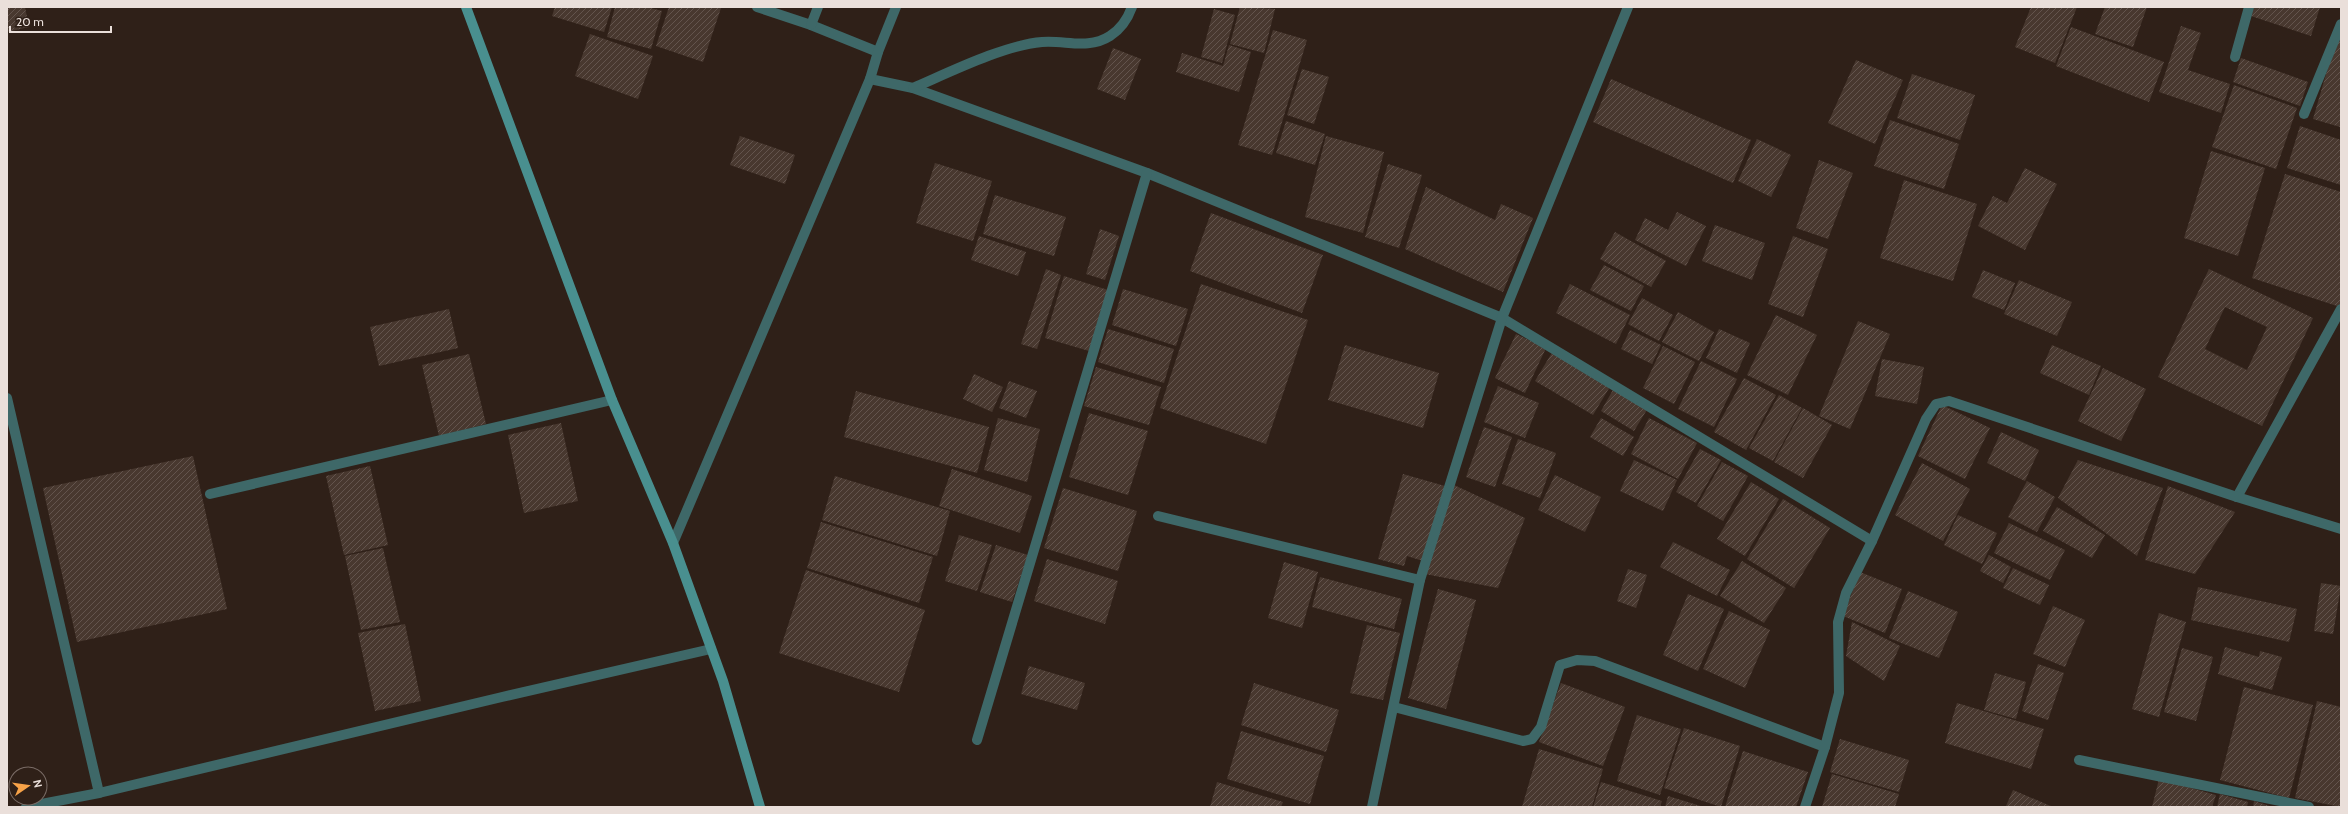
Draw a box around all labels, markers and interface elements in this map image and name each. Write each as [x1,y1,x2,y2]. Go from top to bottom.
scale bar [10,8,111,34]
text: 20 m [16,14,44,29]
north arrow [8,766,48,806]
text: N [30,778,45,789]

